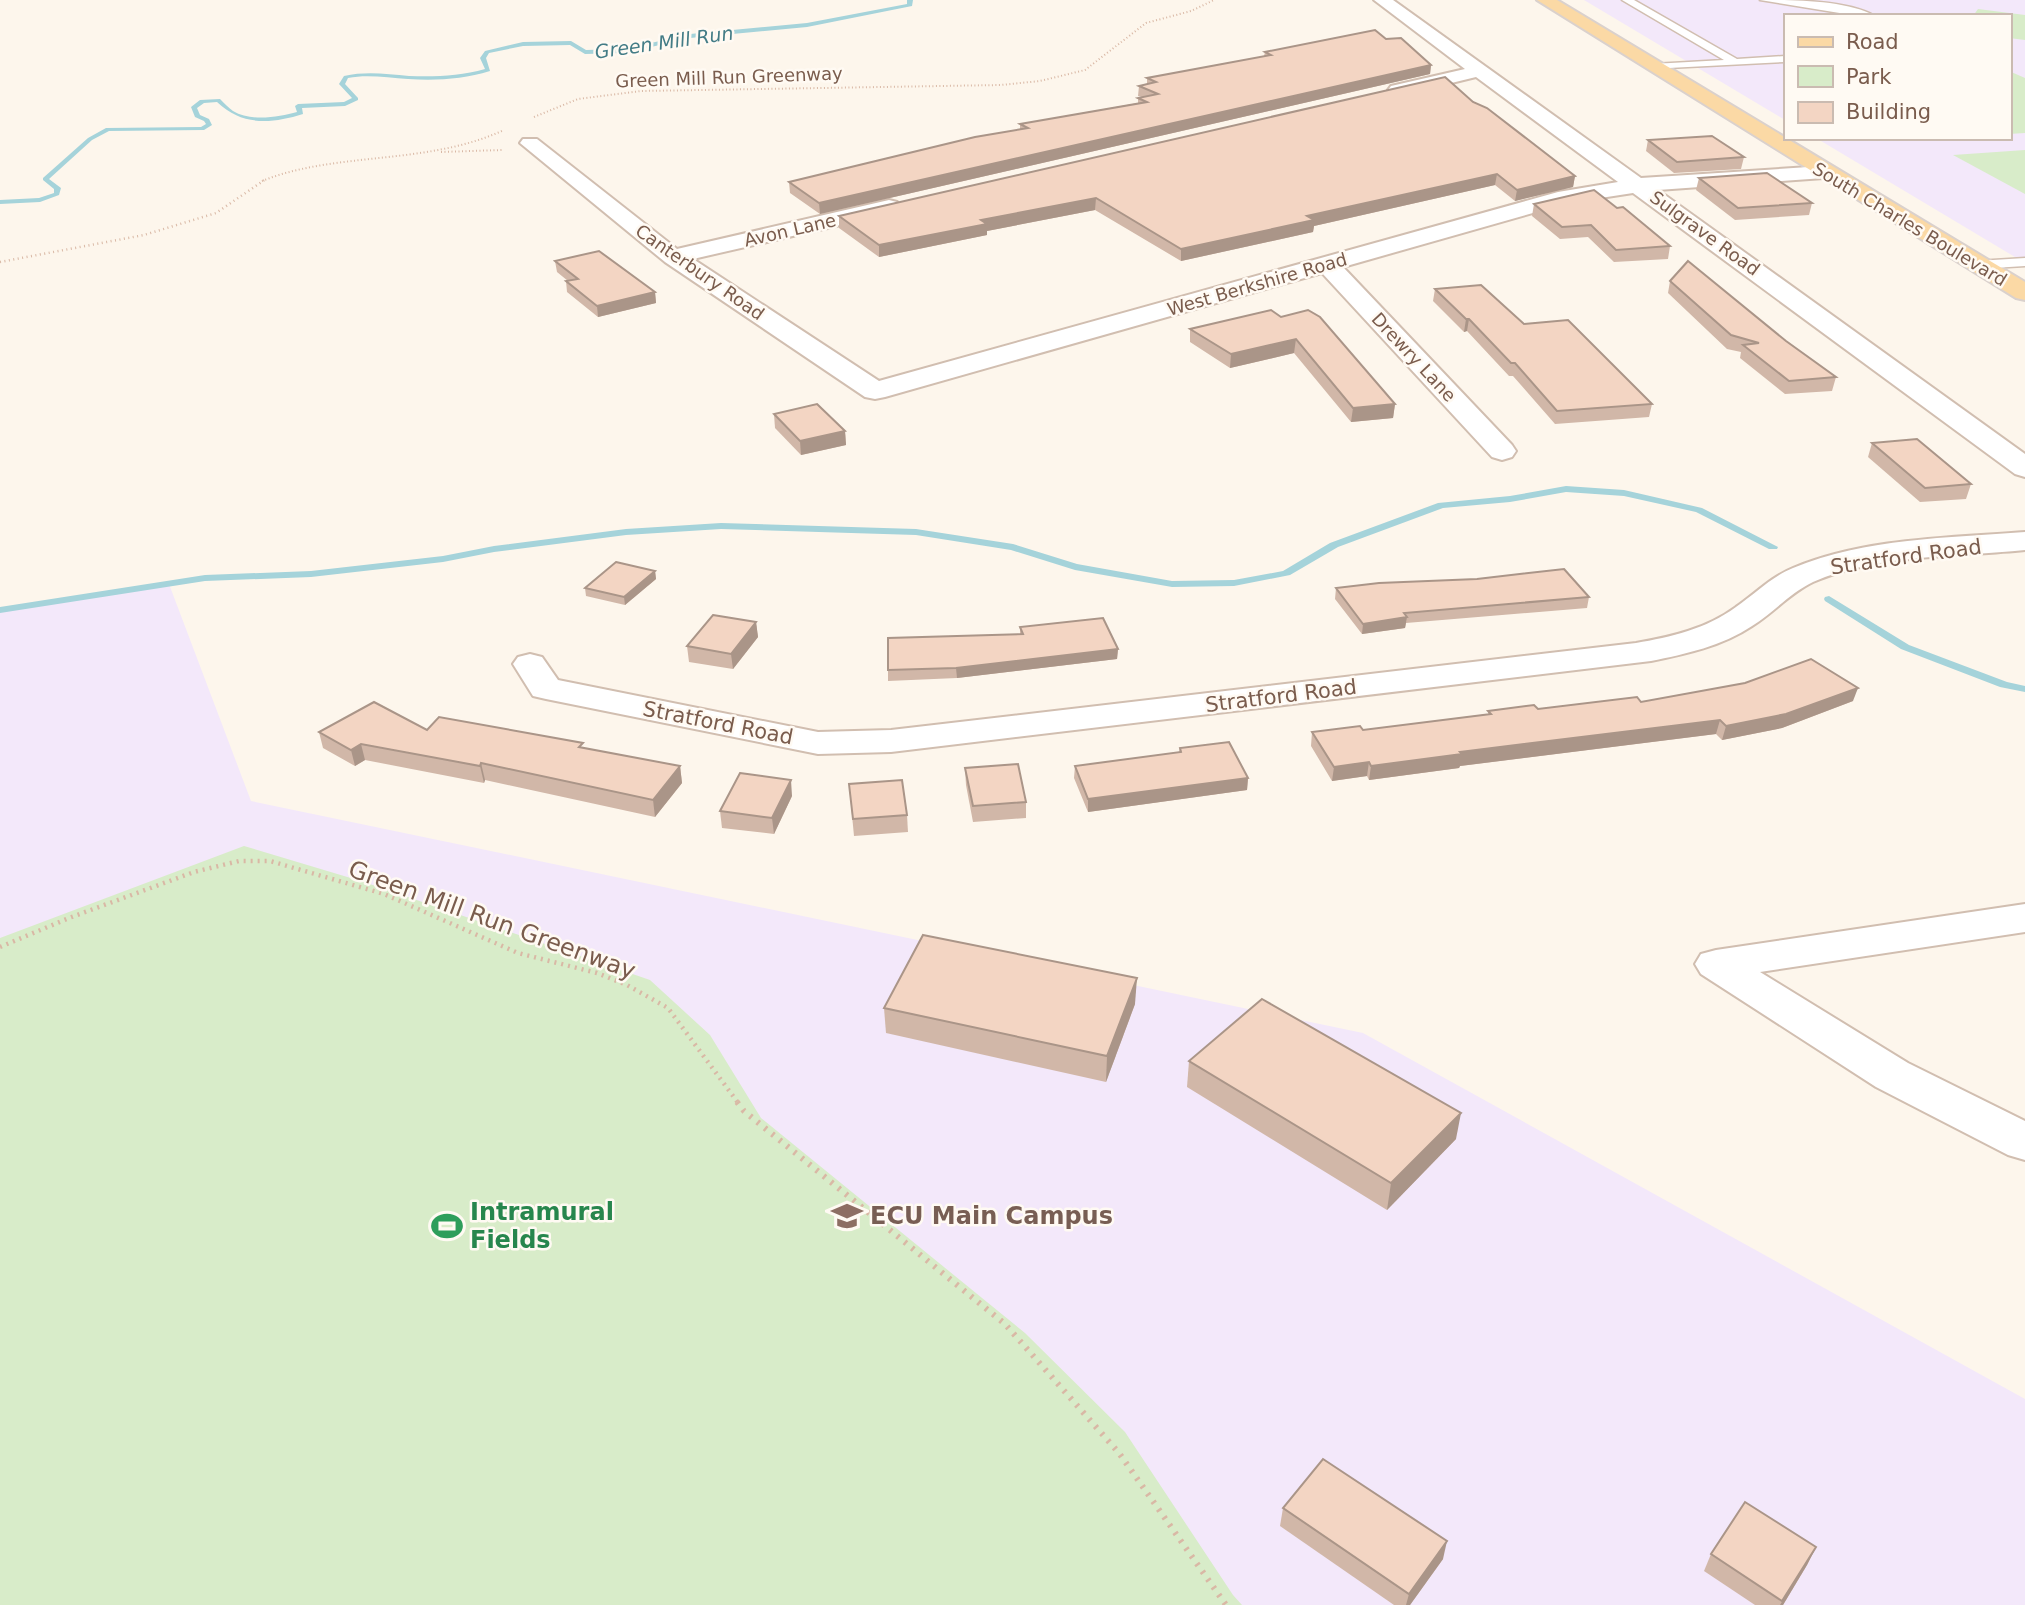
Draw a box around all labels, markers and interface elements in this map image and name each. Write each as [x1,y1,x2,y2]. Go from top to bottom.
legend [1784,14,2011,140]
water label: Green Mill Run [593,21,735,63]
text: Road [1846,30,1899,54]
street label: Green Mill Run Greenway [615,63,843,91]
text: Park [1846,65,1892,89]
text: Building [1846,100,1931,124]
street label: South Charles Boulevard [1809,158,2011,290]
street label: Sulgrave Road [1646,186,1764,280]
street label: Avon Lane [742,209,838,251]
street label: Canterbury Road [632,220,768,324]
street label: West Berkshire Road [1165,248,1349,320]
street label: Drewry Lane [1367,308,1461,406]
street label: Stratford Road [1829,535,1983,579]
street label: Stratford Road [1204,675,1358,717]
street label: Stratford Road [641,697,795,749]
street label: Green Mill Run Greenway [345,855,639,985]
place label: Intramural Fields [470,1198,614,1254]
school or university icon: ECU Main Campus [830,1199,864,1233]
place label: ECU Main Campus [870,1202,1113,1230]
sports icon: Intramural Fields [430,1209,464,1243]

